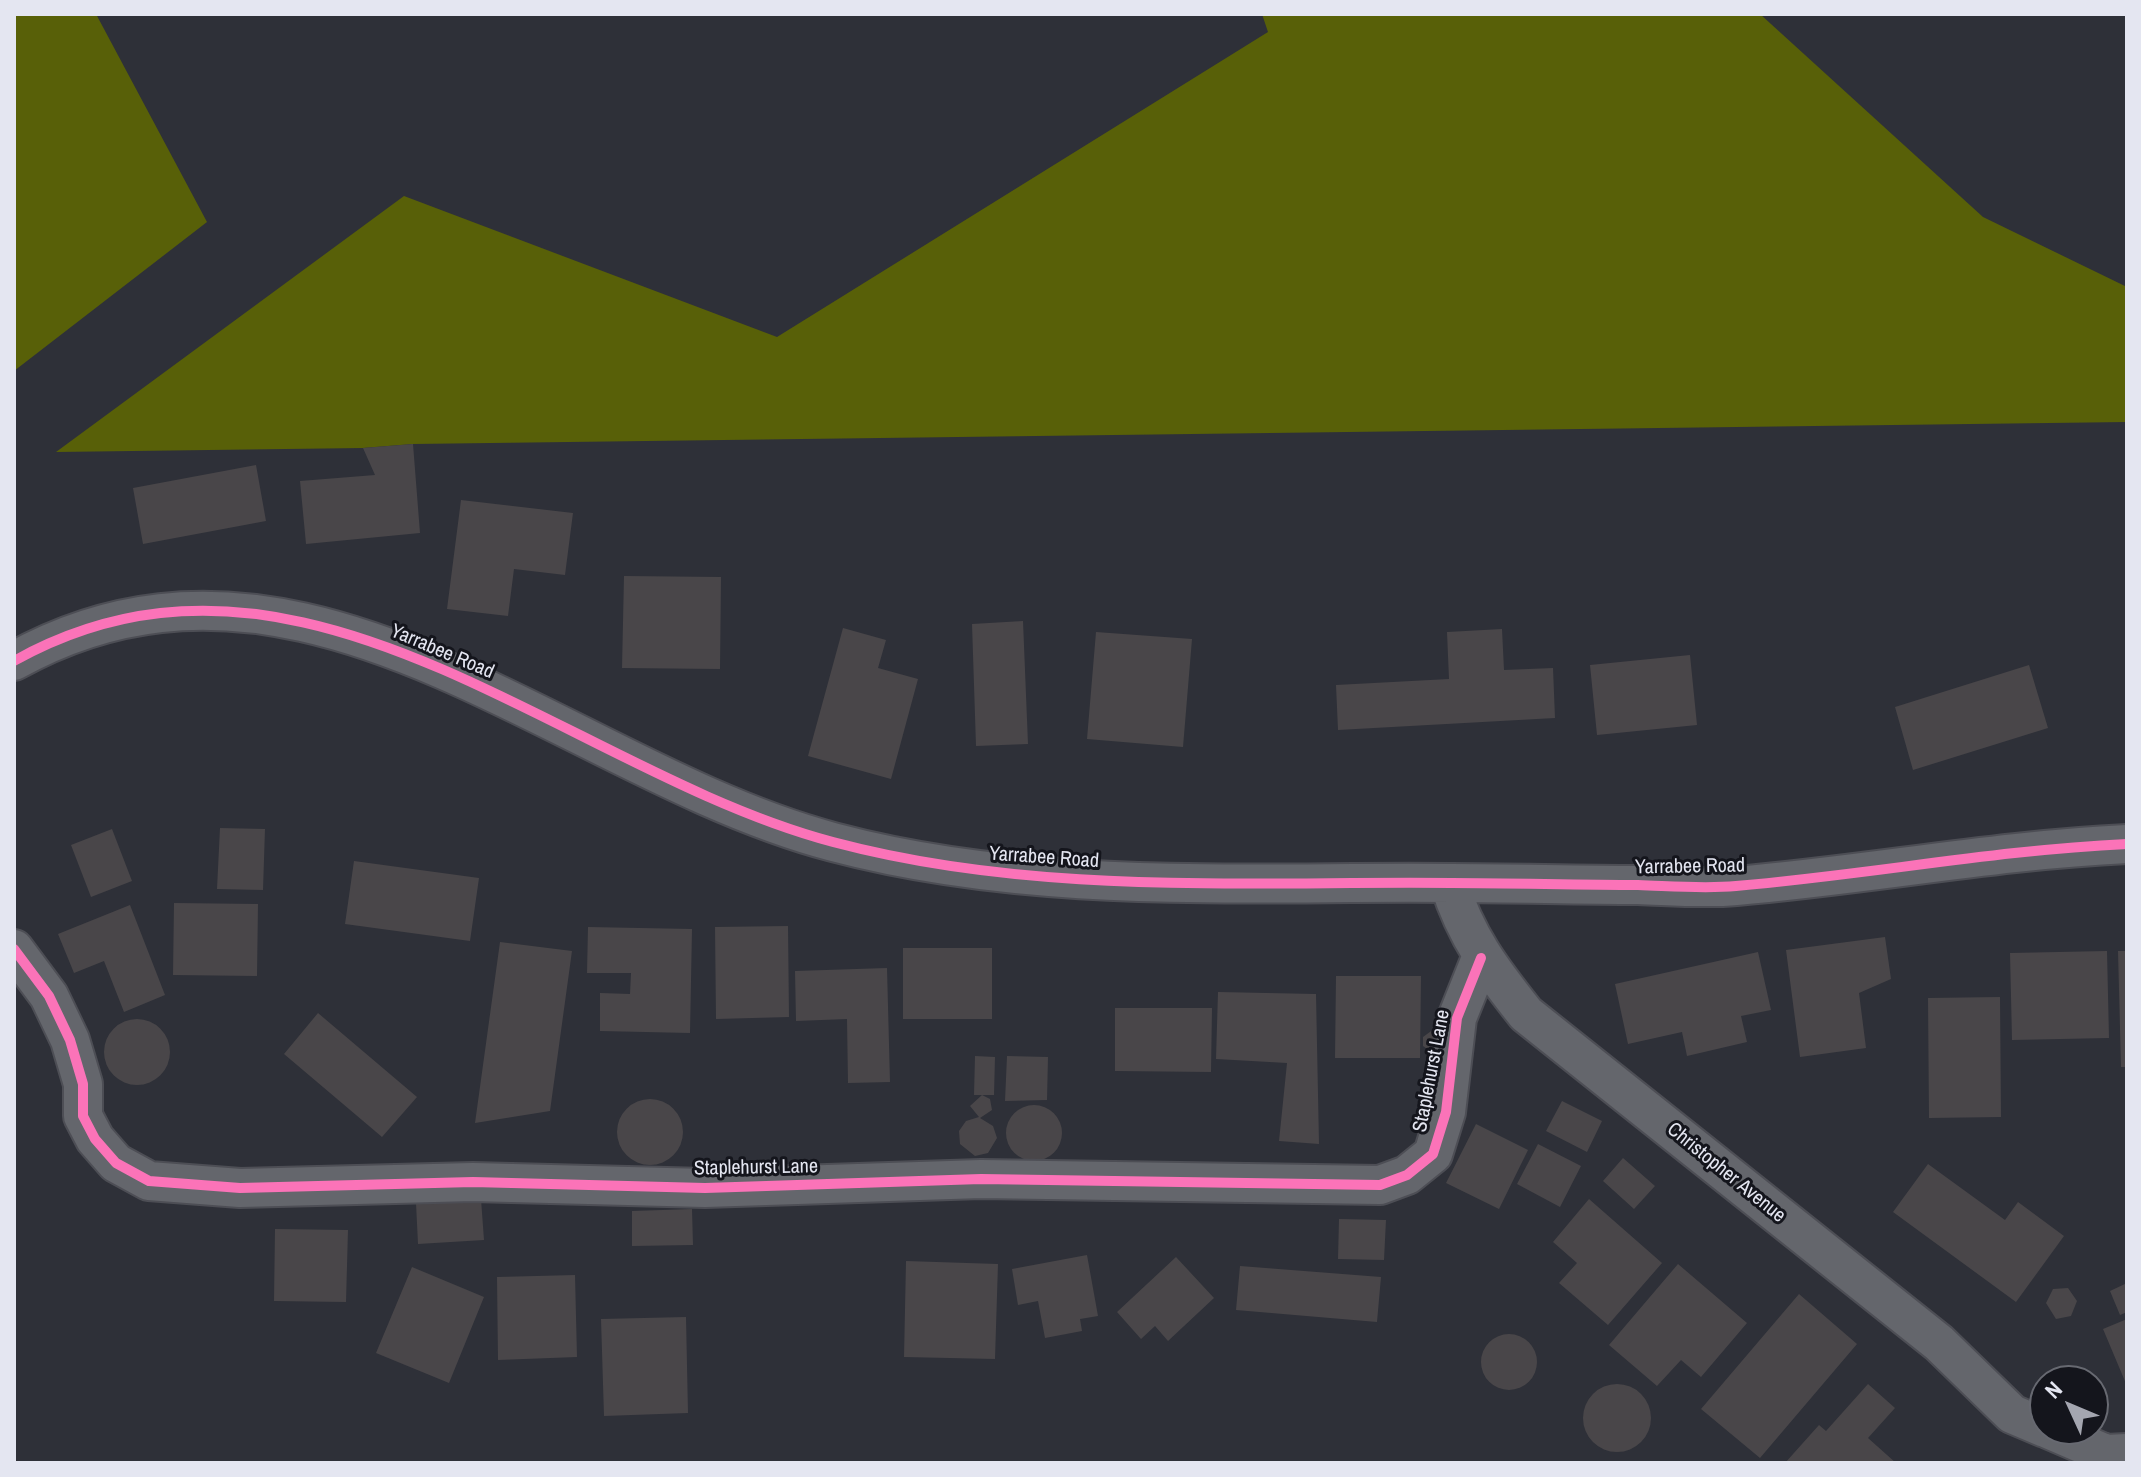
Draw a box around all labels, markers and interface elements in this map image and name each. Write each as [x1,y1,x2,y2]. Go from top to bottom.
street label: Yarrabee Road [387,619,497,685]
street label: Yarrabee Road [988,842,1100,874]
street label: Yarrabee Road [1635,854,1745,880]
street label: Staplehurst Lane [1408,1008,1456,1134]
street label: Christopher Avenue [1662,1118,1790,1228]
street label: Staplehurst Lane [694,1155,818,1181]
north arrow [2029,1365,2109,1445]
text: N [2038,1375,2068,1405]

